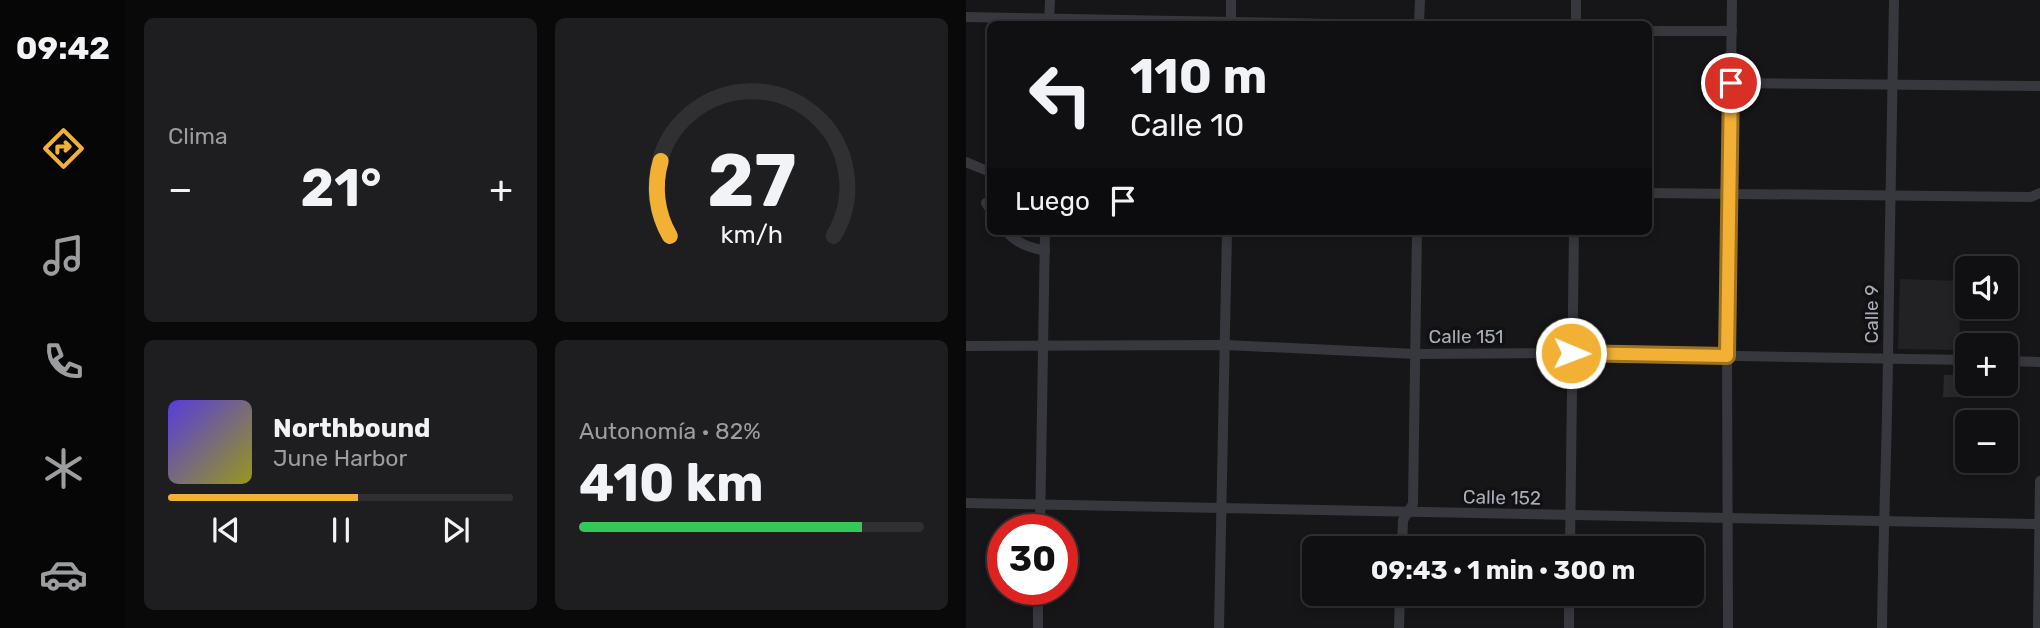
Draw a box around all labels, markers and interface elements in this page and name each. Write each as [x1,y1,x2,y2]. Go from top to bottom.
text: 09:42 [16,29,110,67]
text: 110 m [1130,47,1267,105]
icon: left [1015,49,1106,140]
pin [1701,53,1761,113]
icon: arrive [1712,64,1750,102]
text: Calle 10 [1130,106,1244,144]
text: Clima [168,122,228,150]
icon: directions [39,124,88,173]
text: 27 [707,138,796,224]
text: 21° [301,157,382,219]
text: − [168,166,193,212]
text: + [489,166,513,212]
icon: arrive [1104,182,1142,220]
text: Luego [1015,186,1090,217]
text: km/h [720,220,783,249]
icon: music [39,231,88,280]
map controls [1955,256,2018,473]
button: sound [1955,256,2018,319]
street label: Calle 9 [1860,285,1883,343]
position arrow [1534,316,1608,390]
street label: Calle 151 [1429,325,1503,348]
button: + [1955,333,2018,396]
icon: phone [39,337,88,386]
button: − [1955,410,2018,473]
text: Northbound [273,413,431,444]
text: Autonomía · 82% [579,417,761,445]
icon: climate [39,444,88,493]
text: June Harbor [273,444,407,472]
text: 410 km [579,452,764,514]
street label: Calle 152 [1463,485,1541,510]
icon: previous [207,511,245,549]
icon: pause [322,511,360,549]
icon: next [437,511,475,549]
speed limit sign: 30 [987,514,1078,605]
icon: car [39,550,88,599]
text: 09:43 · 1 min · 300 m [1371,555,1635,586]

